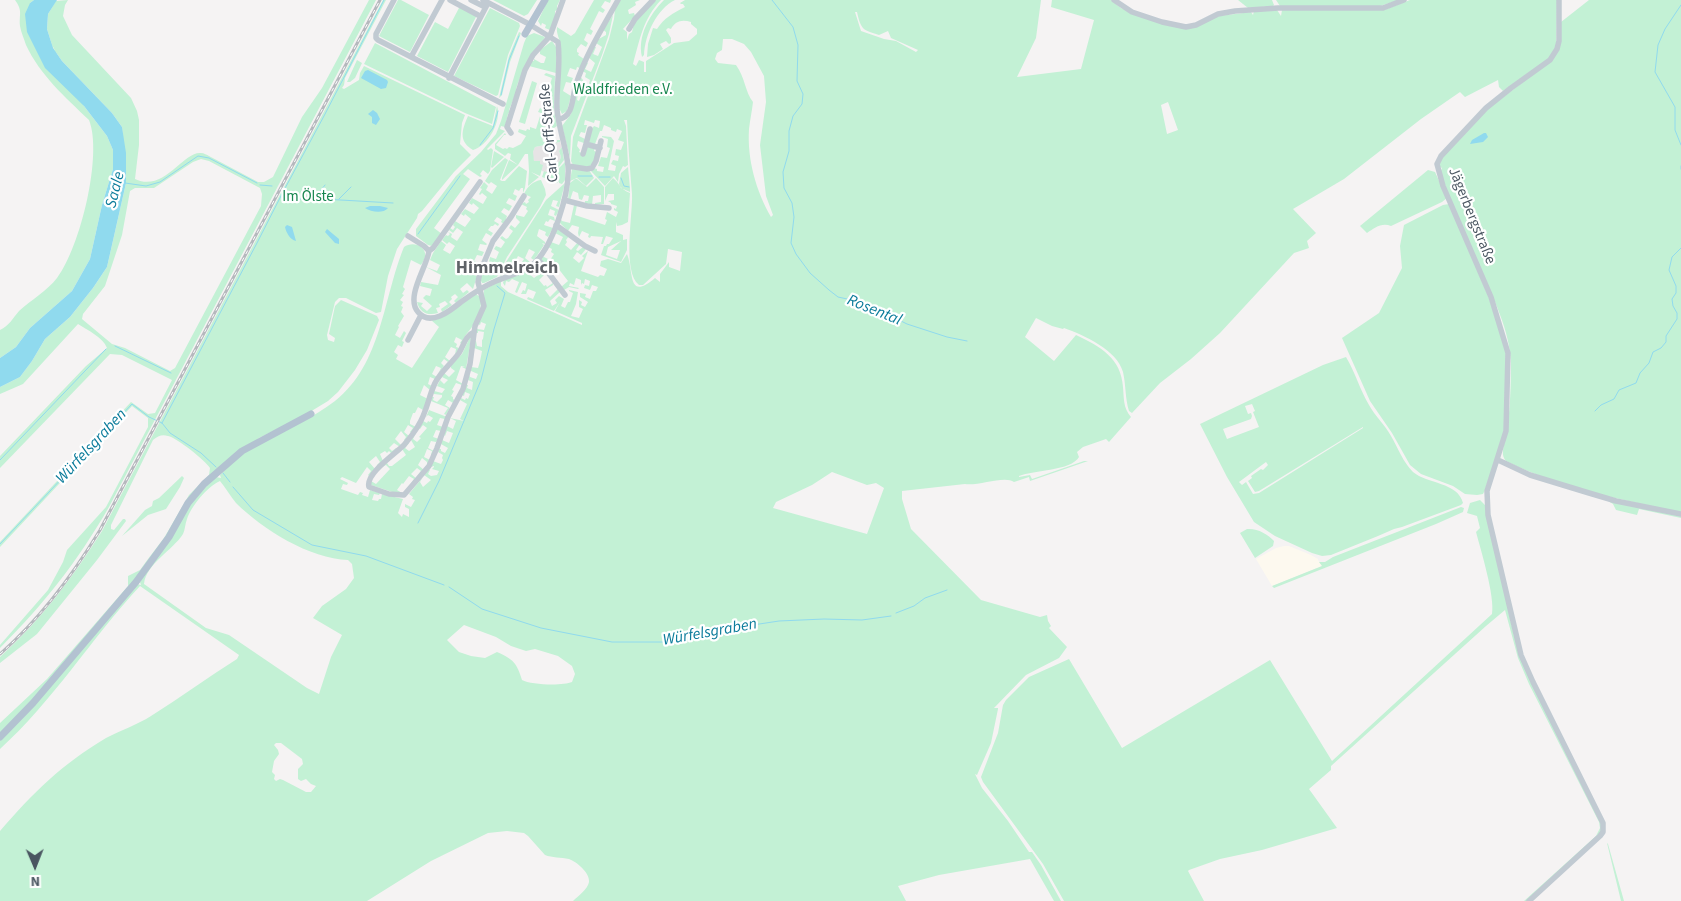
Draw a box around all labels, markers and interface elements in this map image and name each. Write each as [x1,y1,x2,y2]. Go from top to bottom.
park label: Waldfrieden e.V. [573,82,673,100]
street label: Carl-Orff-Straße [537,83,563,183]
street label: Jägerbergstraße [1443,165,1499,267]
water label: Saale [102,170,130,210]
park label: Im Ölste [282,189,334,207]
district label: Himmelreich [456,258,558,280]
water label: Rosental [844,291,904,331]
water label: Würfelsgraben [52,406,132,488]
water label: Würfelsgraben [661,615,759,651]
north arrow [10,841,60,891]
text: N [30,871,40,891]

